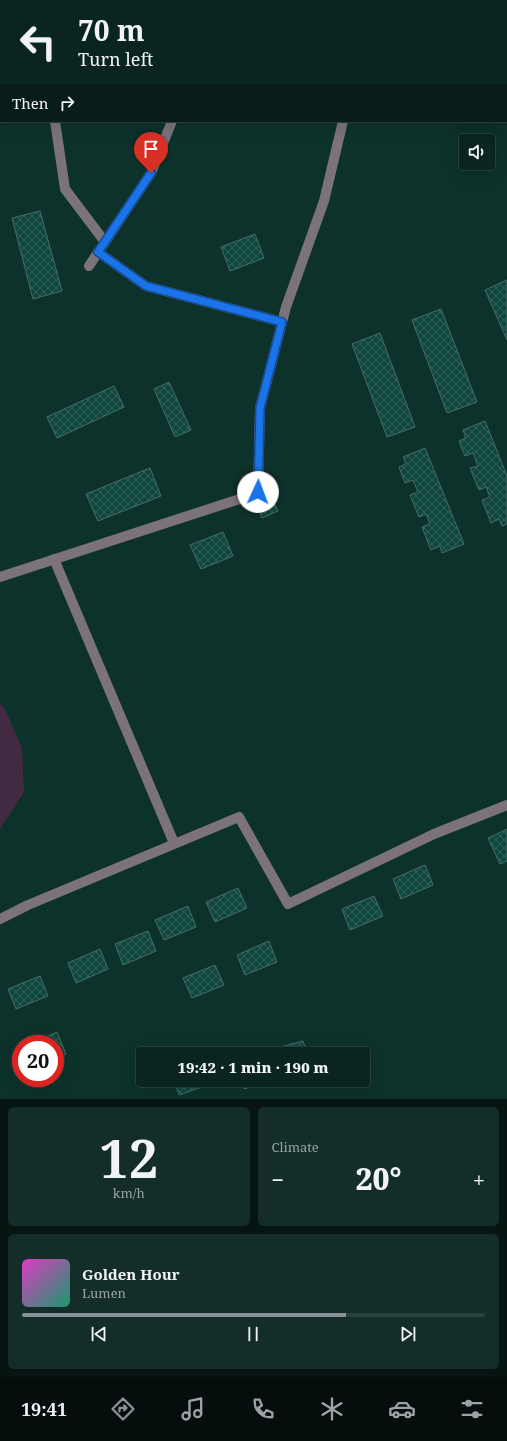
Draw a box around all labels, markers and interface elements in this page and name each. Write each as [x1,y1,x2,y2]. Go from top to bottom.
text: 70 m [78,11,145,49]
icon: left [12,16,64,68]
text: Turn left [78,47,153,71]
icon: right [56,92,78,114]
text: Then [12,93,48,113]
pin [134,132,168,173]
map controls [459,134,495,170]
button: sound [459,134,495,170]
icon: arrive [140,138,162,160]
position arrow [237,471,279,513]
speed limit sign: 20 [12,1035,64,1087]
text: 19:42 · 1 min · 190 m [177,1057,329,1077]
text: 12 [99,1122,158,1193]
text: Climate [272,1138,319,1156]
text: 20° [355,1158,401,1199]
text: − [272,1164,284,1194]
text: + [473,1164,485,1194]
text: km/h [113,1184,145,1202]
text: Golden Hour [82,1264,180,1284]
text: Lumen [82,1284,126,1302]
icon: previous [88,1323,110,1345]
icon: pause [242,1323,264,1345]
icon: next [397,1323,419,1345]
icon: directions [109,1395,137,1423]
icon: music [179,1395,207,1423]
icon: phone [249,1395,277,1423]
icon: climate [318,1395,346,1423]
icon: car [388,1395,416,1423]
icon: filters [458,1395,486,1423]
text: 19:41 [21,1397,67,1421]

